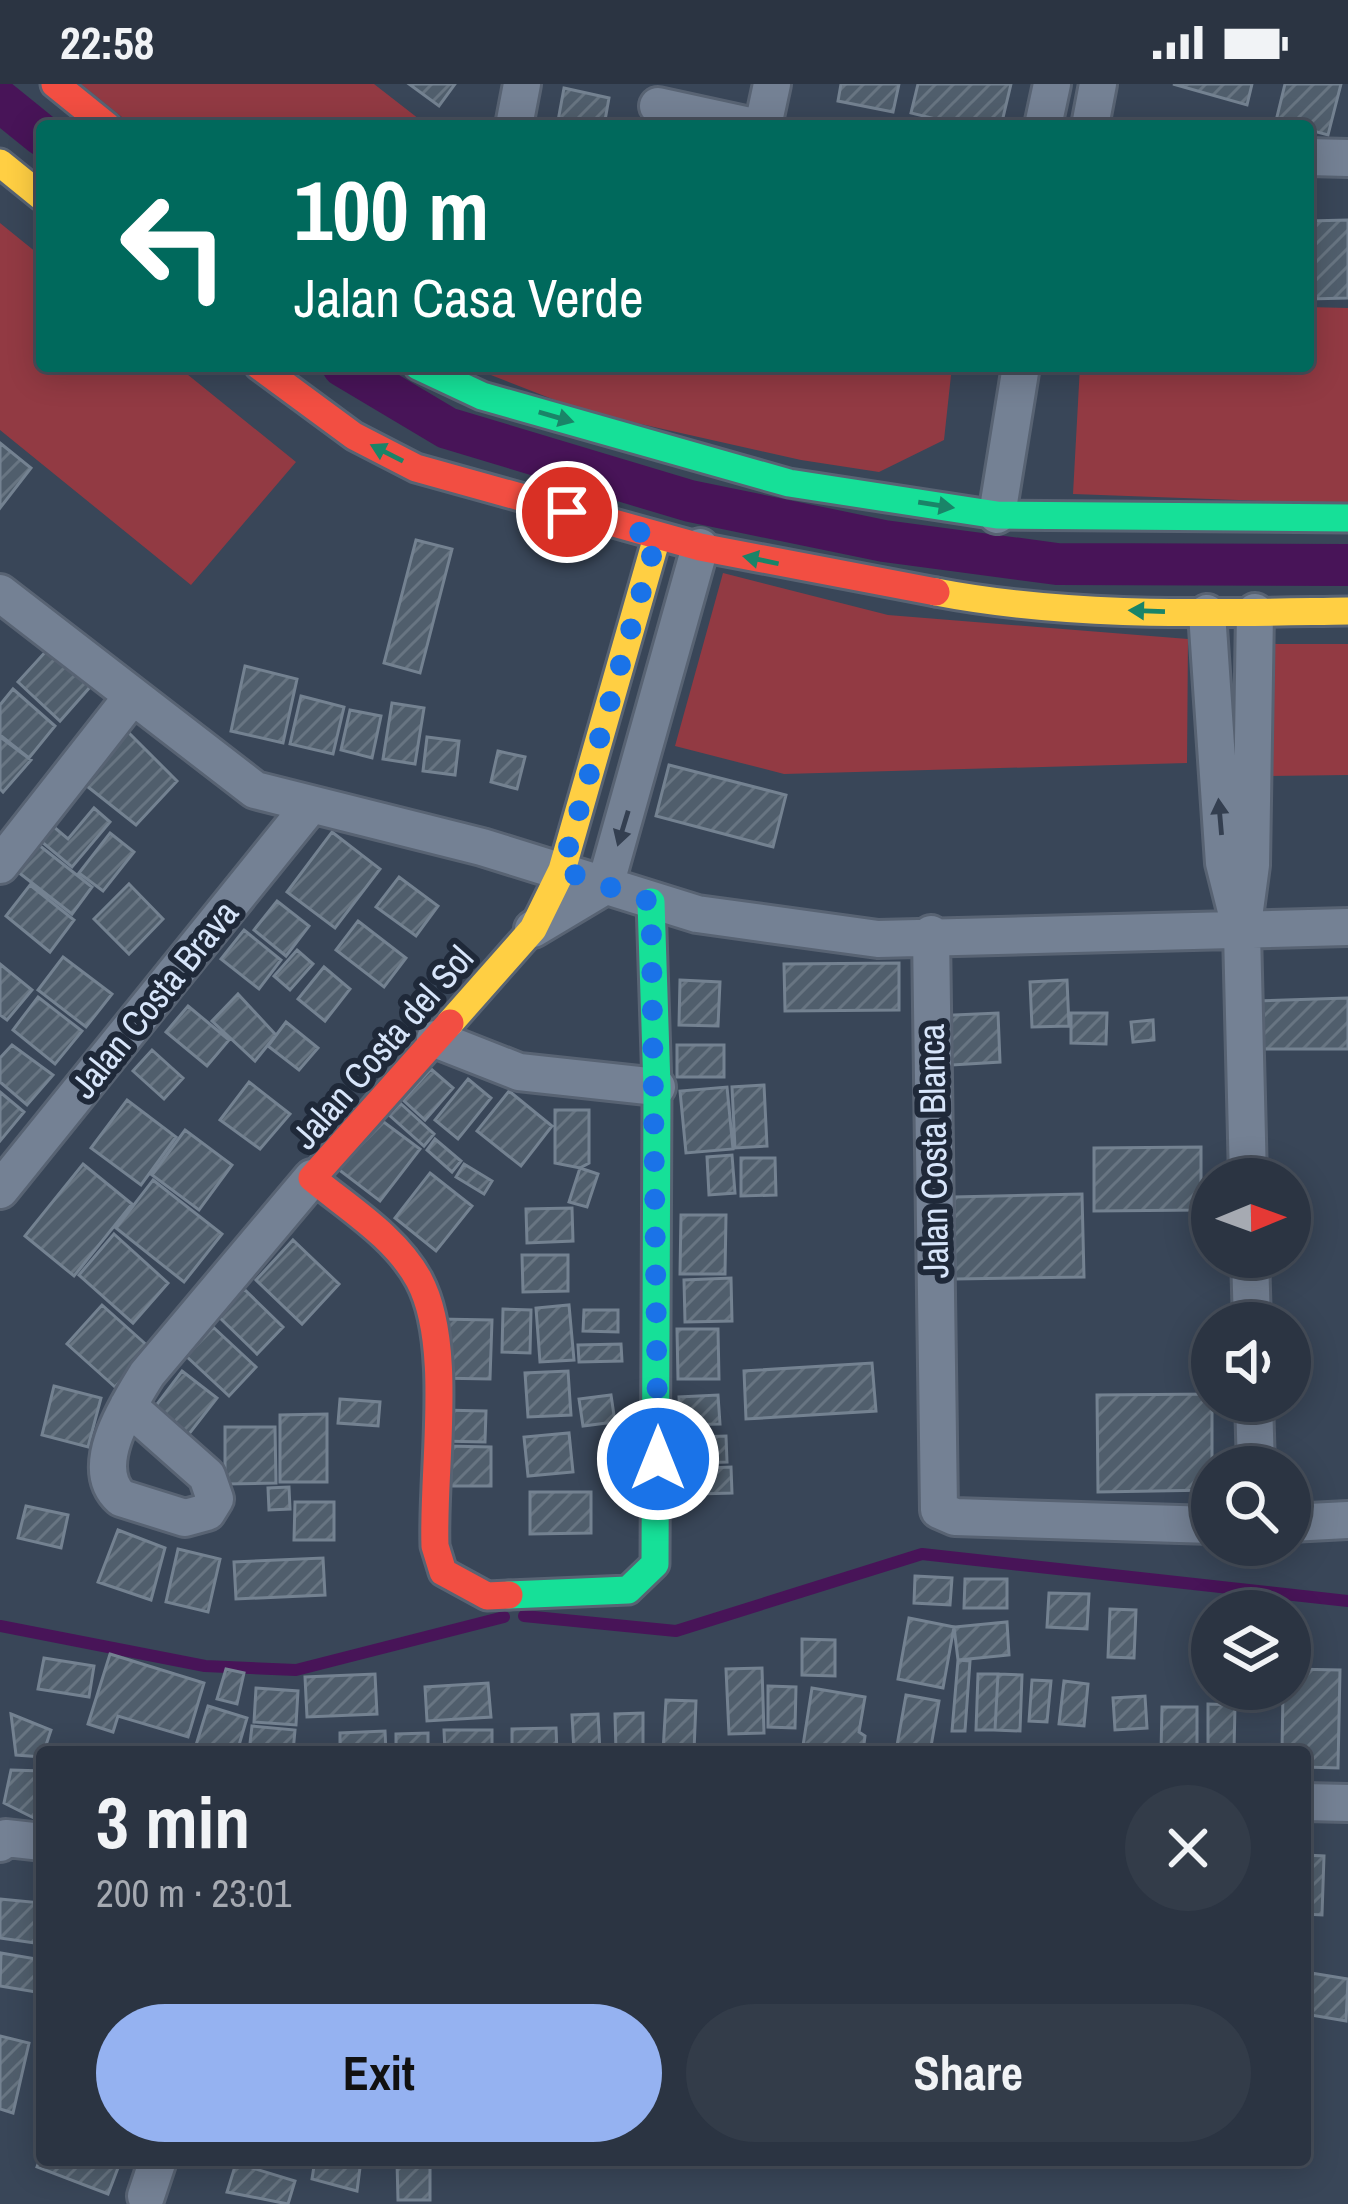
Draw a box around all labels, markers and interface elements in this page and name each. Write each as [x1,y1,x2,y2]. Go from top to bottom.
text: 22:58 [60,12,154,73]
text: 100 m [294,153,489,266]
icon: left [96,168,252,324]
text: Jalan Casa Verde [294,261,644,334]
one-way arrow [539,409,575,427]
one-way arrow [370,444,405,464]
pin [516,461,618,563]
icon: arrive [534,479,600,545]
one-way arrow [917,496,955,515]
one-way arrow [742,550,780,569]
one-way arrow [1127,601,1165,620]
one-way arrow [1210,798,1229,835]
one-way arrow [613,810,631,847]
street label: Jalan Costa Brava [59,890,249,1108]
street label: Jalan Costa del Sol [280,935,484,1159]
street label: Jalan Costa Blanca [907,1023,959,1279]
north arrow [1191,1158,1311,1278]
map controls [1191,1158,1311,1710]
button: sound [1191,1302,1311,1422]
position arrow [595,1396,721,1522]
button: search [1191,1446,1311,1566]
button: layers [1191,1590,1311,1710]
text: 3 min [96,1773,250,1870]
button: close [1125,1785,1251,1911]
text: 200 m · 23:01 [96,1867,292,1919]
button: Exit [96,2004,662,2142]
button: Share [686,2004,1251,2142]

